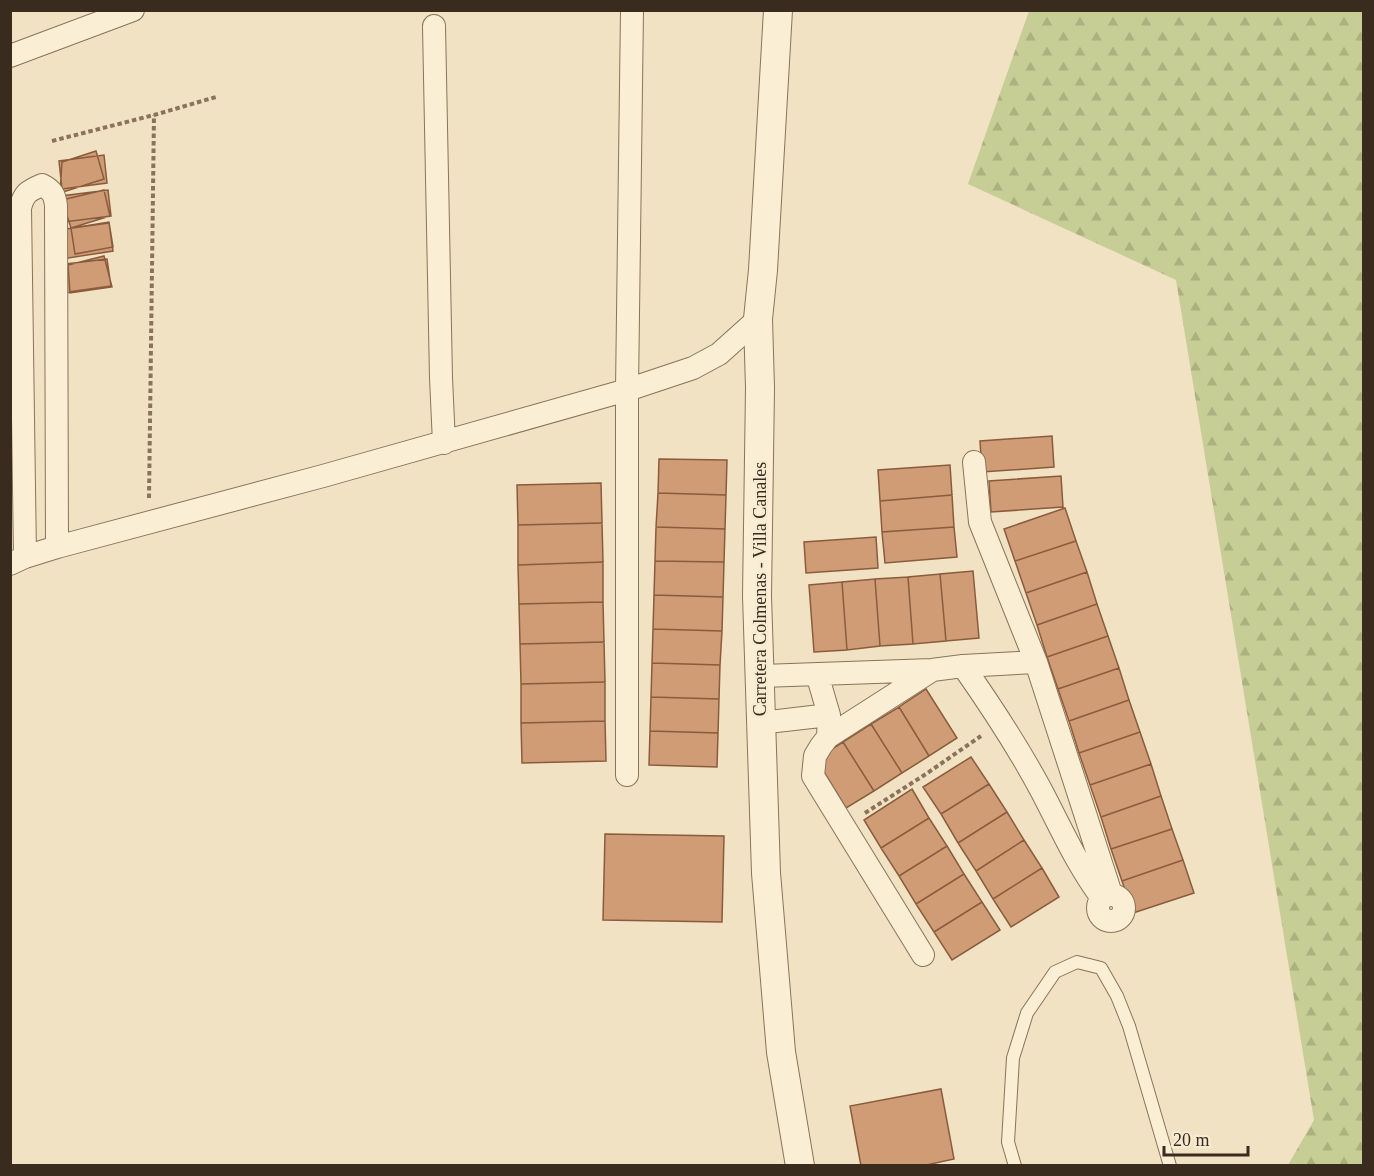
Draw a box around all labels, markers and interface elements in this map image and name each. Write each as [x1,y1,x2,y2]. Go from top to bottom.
street label: Carretera Colmenas - Villa Canales [750,462,770,716]
scale bar [1164,1119,1248,1157]
text: 20 m [1173,1130,1210,1150]

